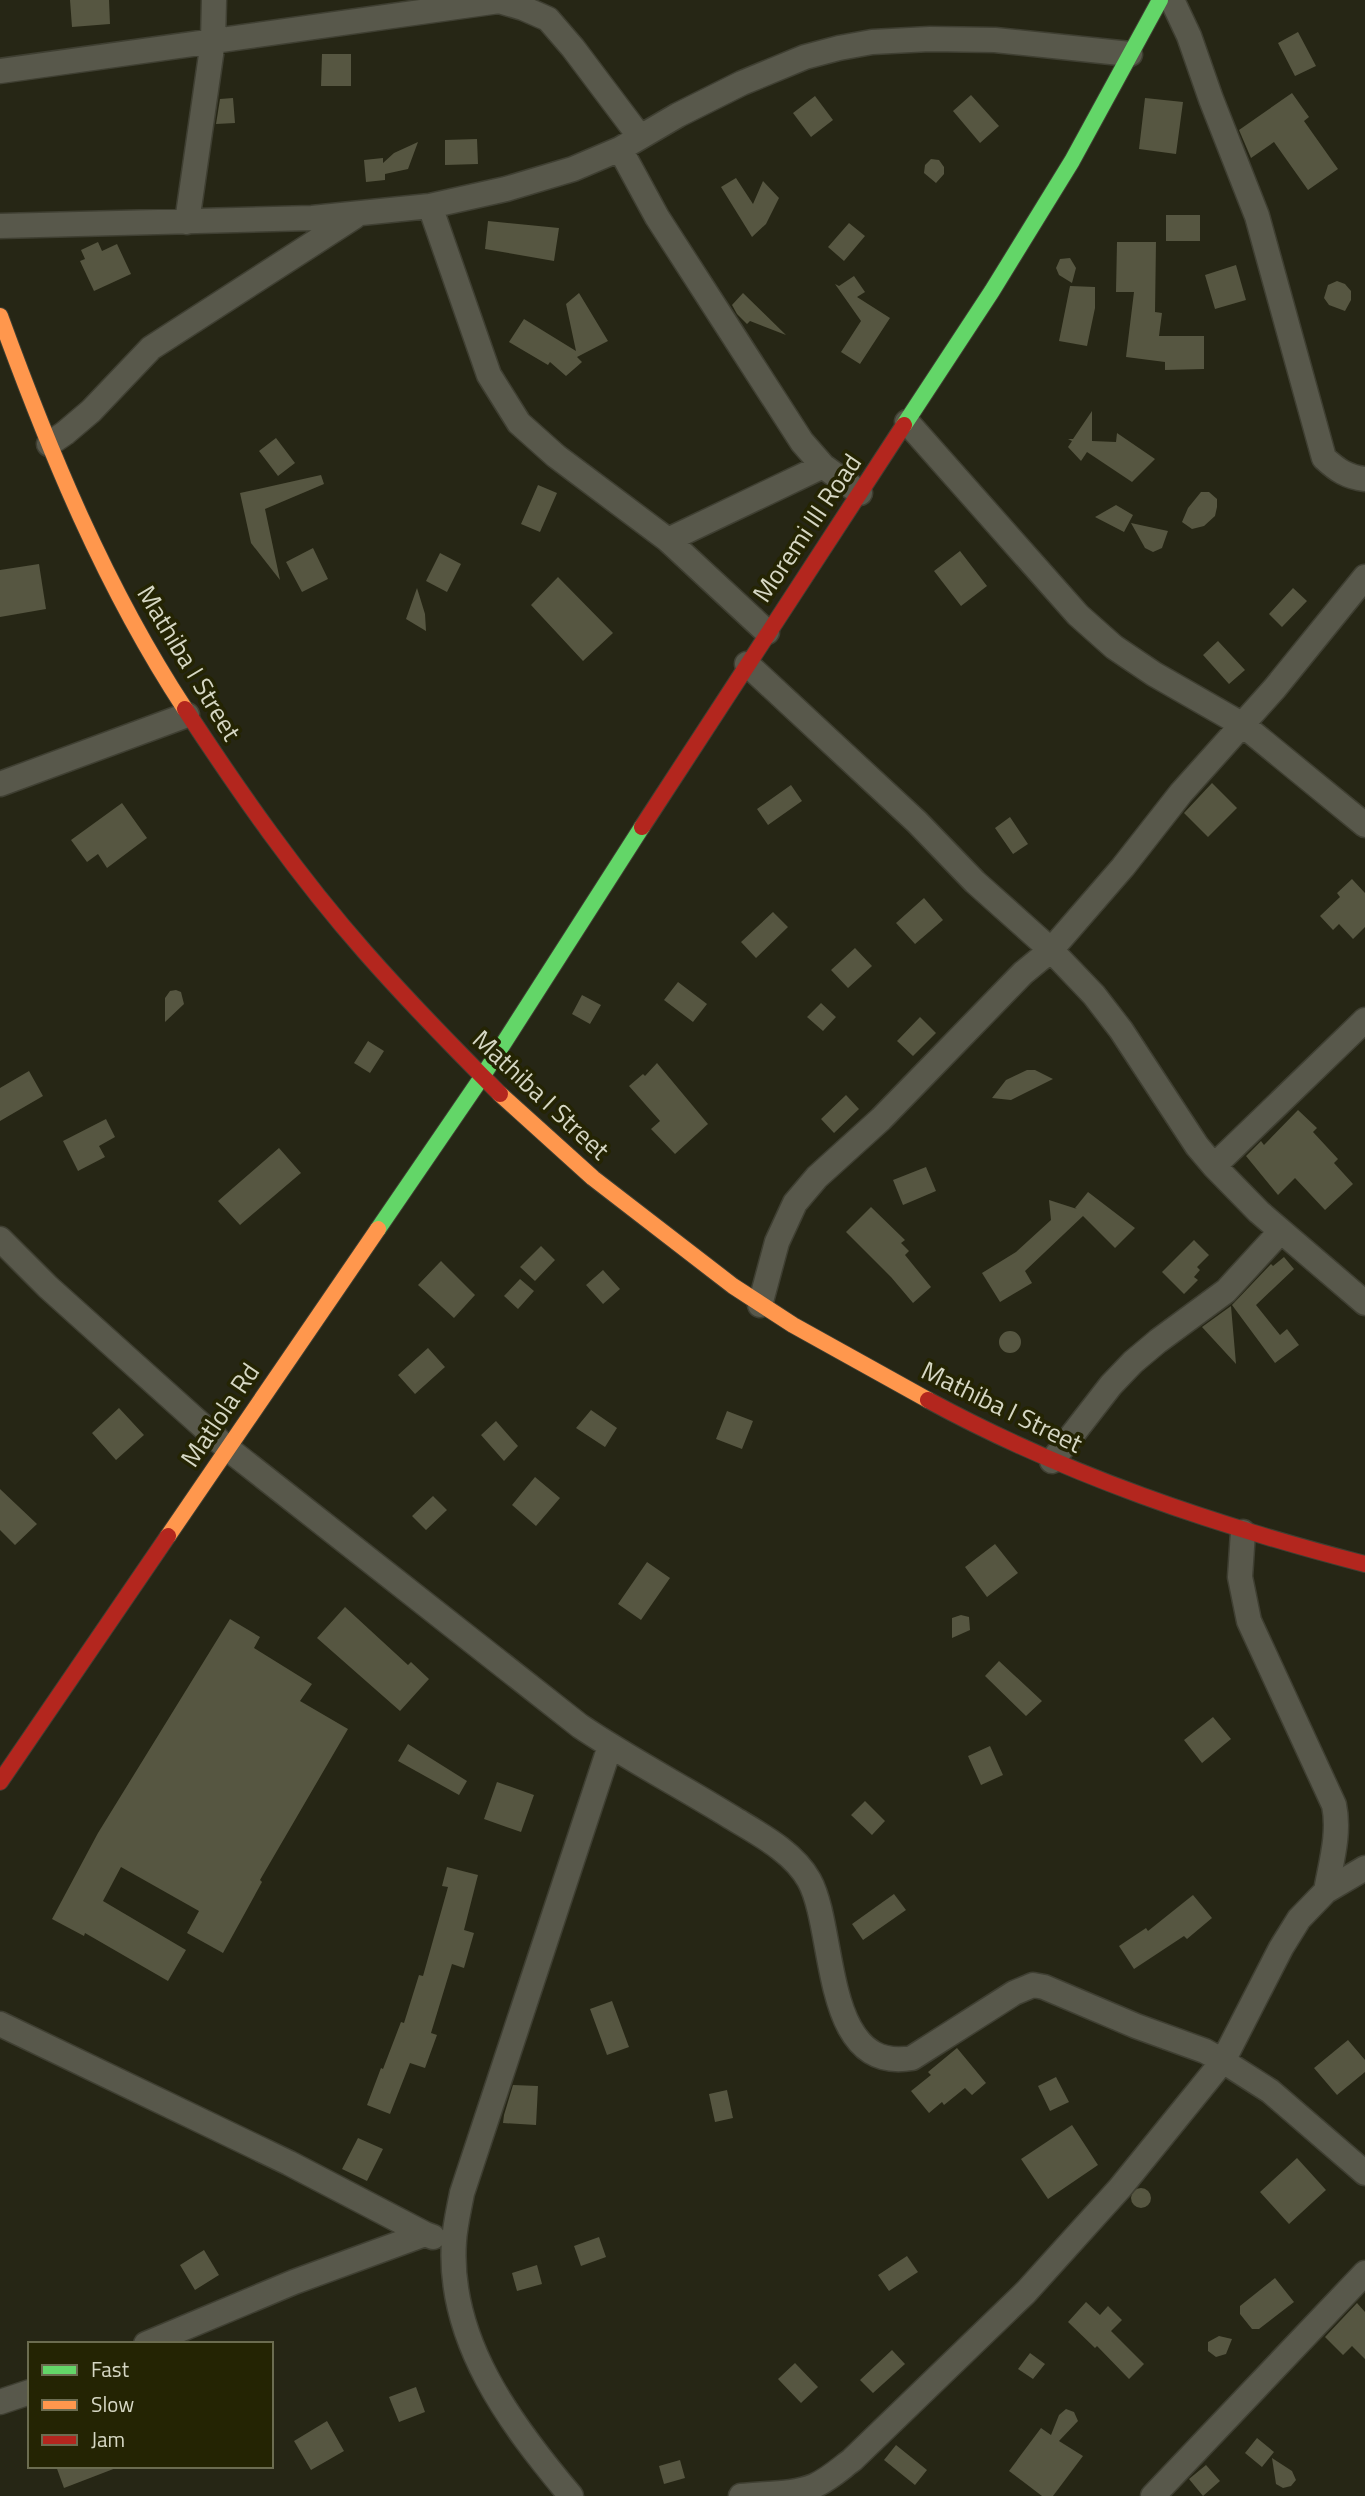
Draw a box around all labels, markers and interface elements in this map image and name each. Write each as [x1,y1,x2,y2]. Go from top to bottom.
street label: Moremi III Road [742,446,871,610]
street label: Mathiba I Street [128,578,251,748]
street label: Mathiba I Street [464,1021,619,1169]
street label: Mathiba I Street [915,1351,1090,1462]
street label: Matlola Rd [170,1355,269,1475]
legend [28,2342,273,2468]
text: Fast [91,2353,130,2385]
text: Slow [91,2388,134,2420]
text: Jam [91,2423,125,2455]

